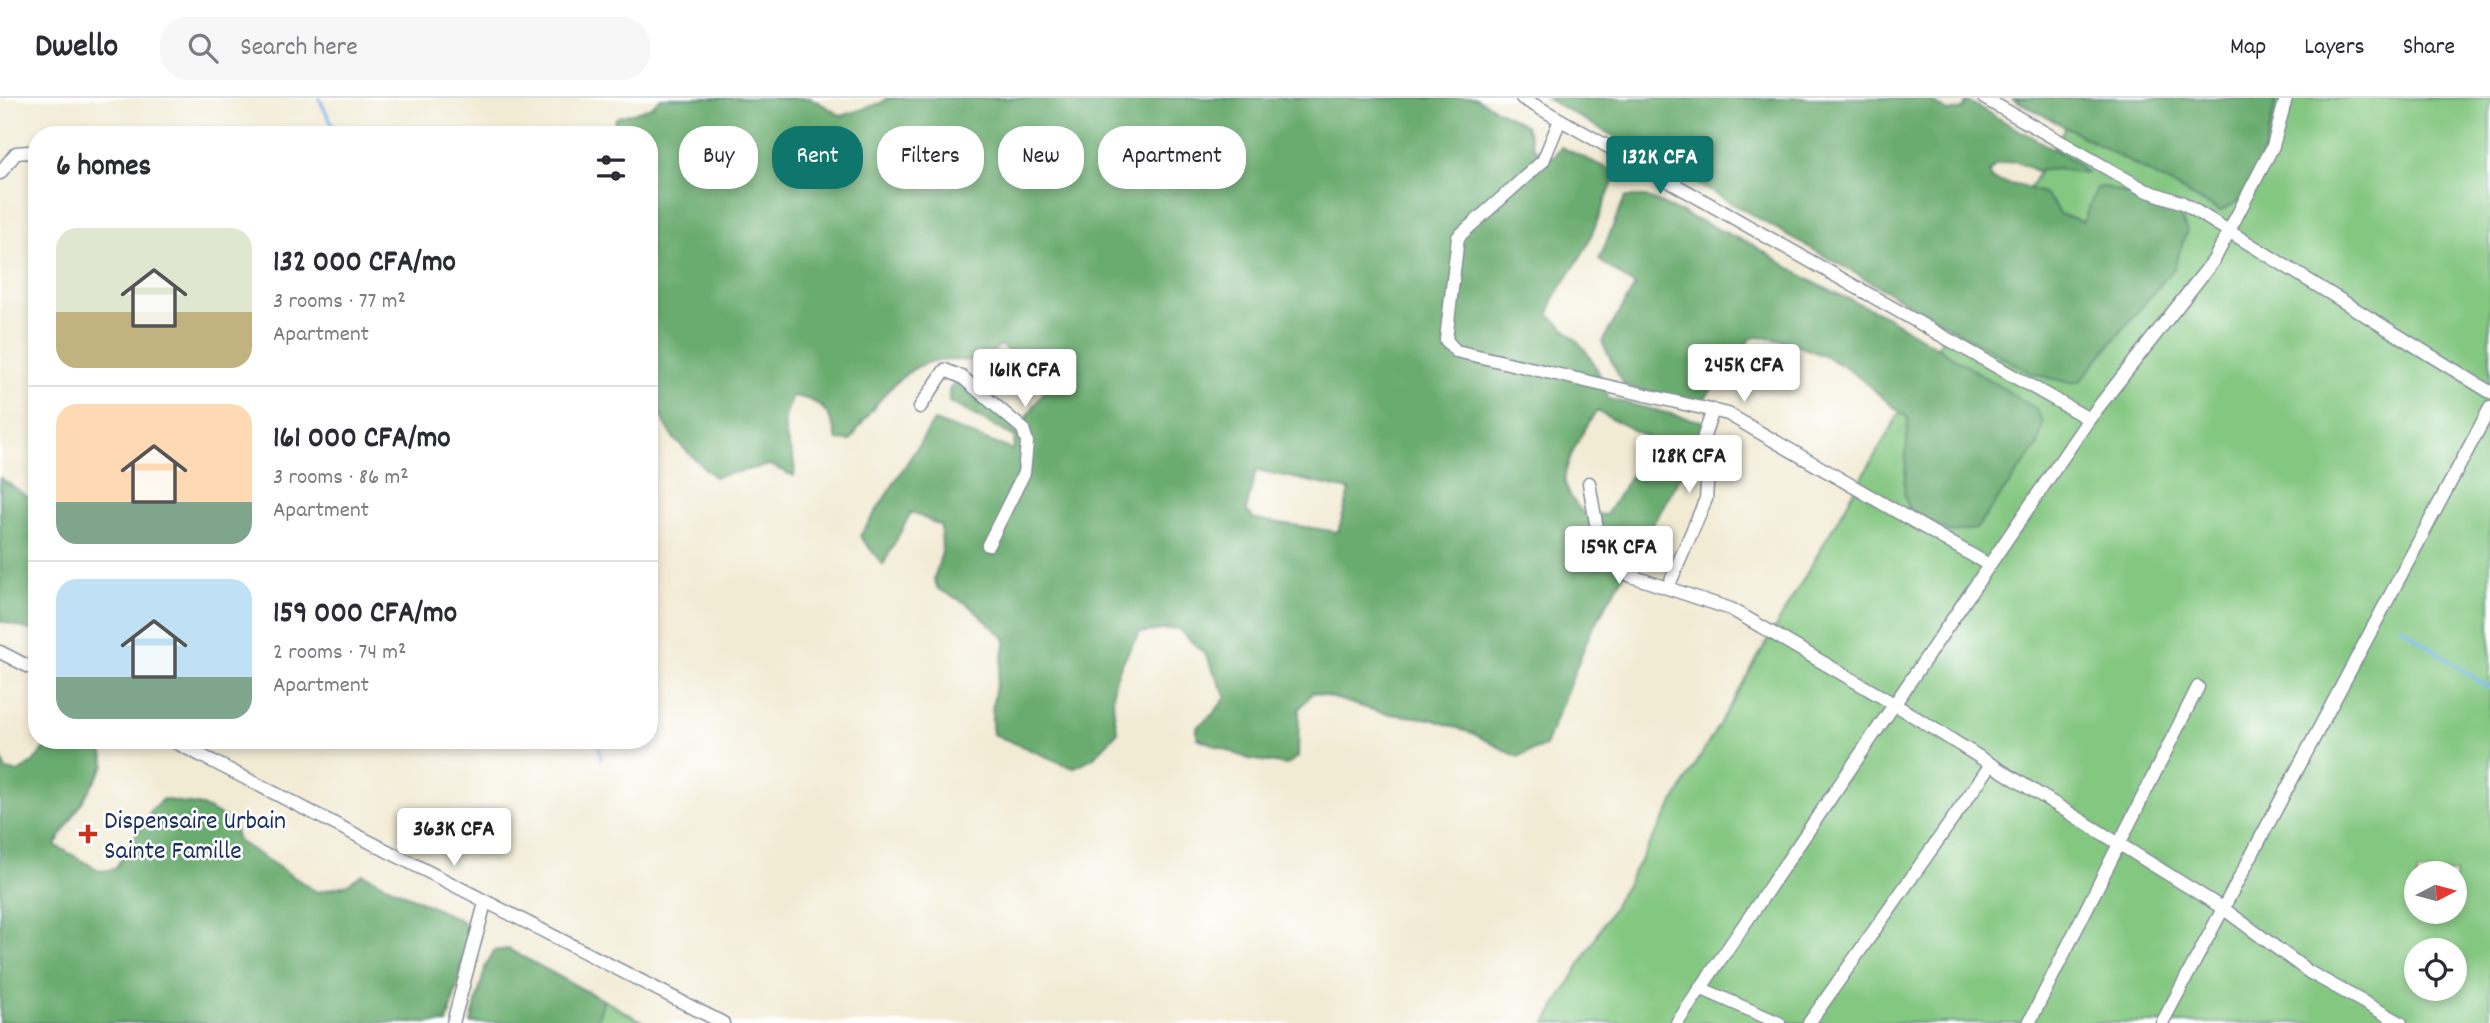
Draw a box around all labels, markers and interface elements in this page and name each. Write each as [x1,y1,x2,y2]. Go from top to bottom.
search box [160,17,650,80]
text: Dwello [35,25,118,72]
icon: search [184,29,222,67]
text: Search here [240,30,358,67]
text: Map [2230,31,2266,65]
text: Layers [2304,31,2365,65]
text: Share [2403,31,2455,65]
chip: Buy [679,126,758,189]
chip: Rent [772,126,863,189]
chip: Filters [877,126,984,189]
chip: New [998,126,1084,189]
chip: Apartment [1098,126,1246,189]
pin: 132K CFA [1588,136,1732,196]
text: 132K CFA [1622,142,1698,175]
text: 6 homes [56,147,151,190]
icon: filters [592,149,630,187]
text: 132 000 CFA/mo [273,243,456,286]
icon: home [112,256,196,340]
text: 3 rooms · 77 m² [273,286,406,319]
text: Apartment [273,319,369,352]
pin: 245K CFA [1672,344,1816,404]
pin: 161K CFA [953,350,1097,409]
text: 245K CFA [1704,350,1784,383]
text: 161K CFA [989,355,1061,388]
text: 161 000 CFA/mo [273,419,451,462]
icon: home [112,432,196,516]
pin: 128K CFA [1617,436,1761,495]
text: 128K CFA [1652,441,1726,474]
text: 3 rooms · 86 m² [273,462,409,495]
text: Apartment [273,495,369,528]
pin: 159K CFA [1547,526,1691,586]
text: 159K CFA [1581,532,1657,565]
text: 159 000 CFA/mo [273,594,457,637]
icon: home [112,607,196,691]
text: 2 rooms · 74 m² [273,637,406,670]
text: Apartment [273,670,369,703]
place label: Dispensaire Urbain Sainte Famille [104,804,286,871]
pin: 363K CFA [382,808,526,868]
text: 363K CFA [413,814,495,847]
marker: Dispensaire Urbain Sainte Famille [78,824,98,844]
north arrow [2404,861,2468,924]
map controls [2404,861,2467,1001]
button: locate [2404,938,2467,1001]

